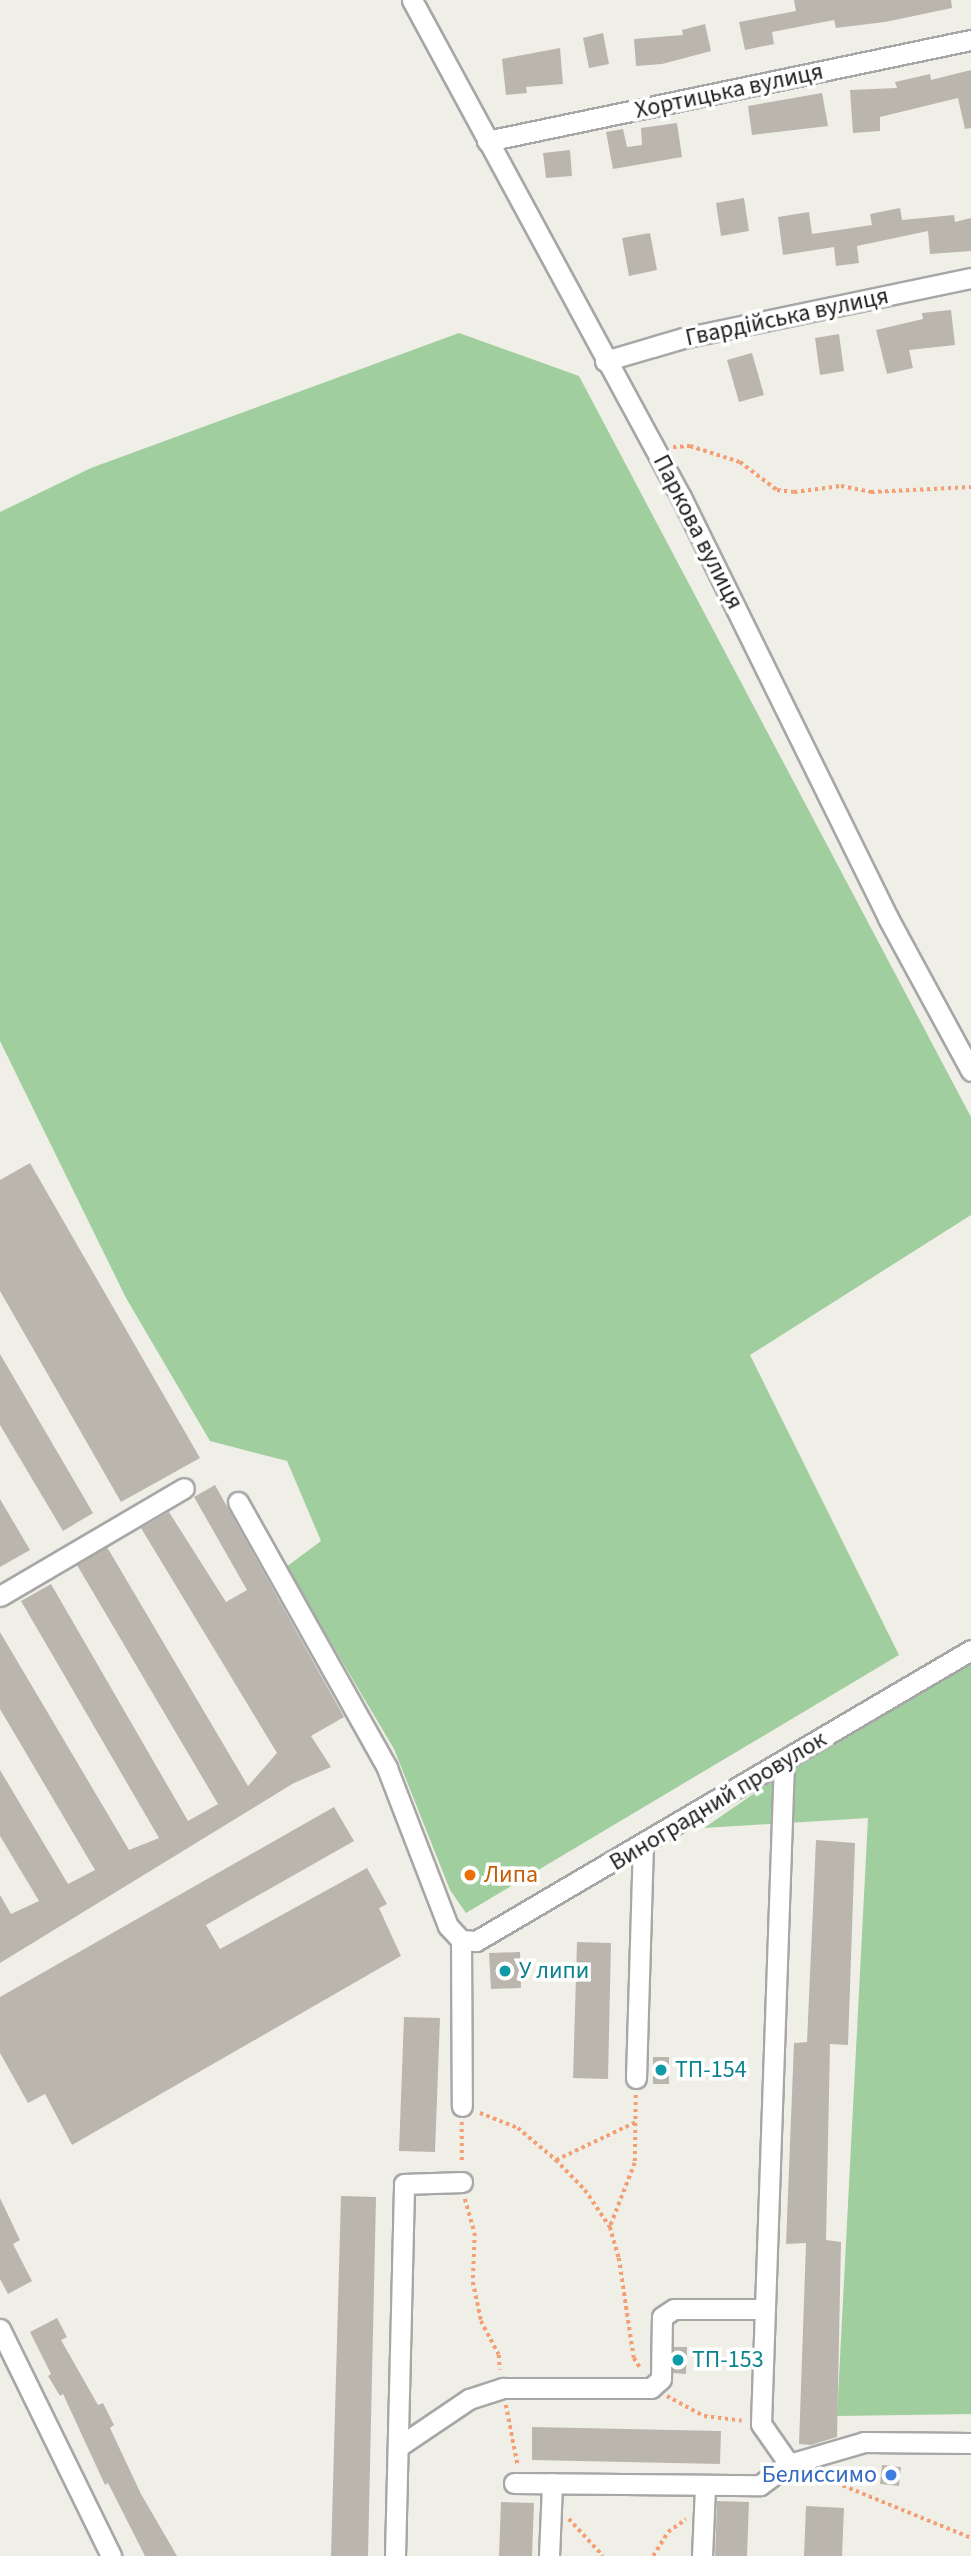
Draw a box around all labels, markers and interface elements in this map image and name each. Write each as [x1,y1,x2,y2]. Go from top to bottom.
street label: Хортицька вулиця [632,57,826,125]
street label: Гвардійська вулиця [683,281,891,353]
street label: Паркова вулиця [647,450,749,614]
street label: Виноградний провулок [604,1725,832,1877]
place label: Липа [484,1861,538,1889]
marker: Липа [462,1867,478,1883]
place label: У липи [519,1957,589,1985]
marker: У липи [497,1963,513,1979]
place label: ТП-154 [675,2056,747,2084]
marker: ТП-154 [653,2062,669,2078]
place label: ТП-153 [692,2346,764,2374]
marker: ТП-153 [670,2352,686,2368]
place label: Белиссимо [762,2461,877,2489]
marker: Белиссимо [883,2467,899,2483]

